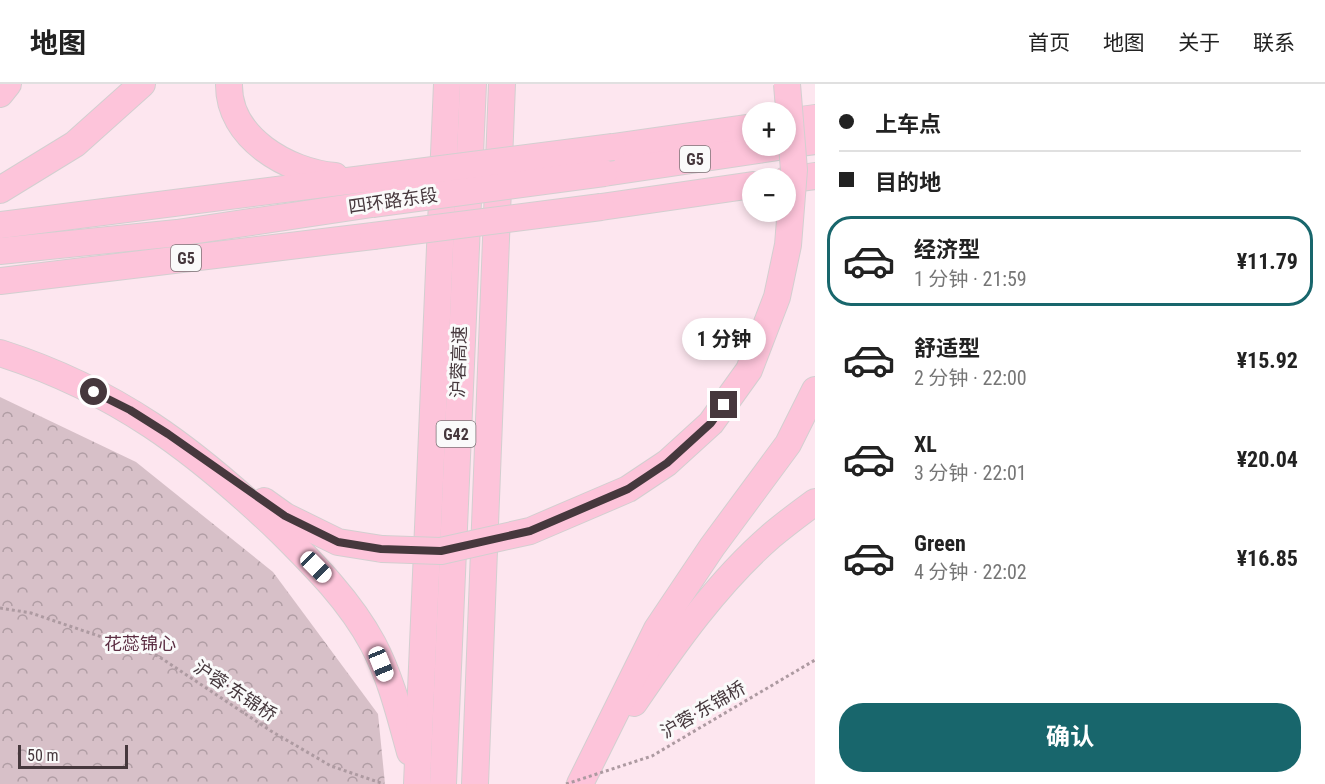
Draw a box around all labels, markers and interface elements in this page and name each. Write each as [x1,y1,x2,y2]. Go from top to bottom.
text: 地图 [30,27,86,60]
text: 首页 [1028,31,1070,55]
text: 地图 [1103,31,1145,55]
text: 关于 [1178,31,1220,55]
text: 联系 [1253,31,1295,55]
map controls [742,102,796,222]
button: + [742,102,796,156]
text: 上车点 [875,112,941,137]
road number: G5 [680,146,710,172]
button: − [742,168,796,222]
text: 目的地 [875,170,941,195]
street label: 四环路东段 [347,184,439,217]
icon: car [842,234,896,288]
text: 经济型 [914,237,980,262]
road number: G5 [171,245,201,271]
text: ¥11.79 [1237,249,1298,274]
text: 1 分钟 · 21:59 [914,267,1027,291]
callout: 1 分钟 [682,318,766,360]
street label: 沪蓉高速 [447,326,470,398]
text: 1 分钟 [697,327,751,351]
icon: car [842,333,896,387]
text: 舒适型 [914,336,980,361]
text: ¥15.92 [1237,348,1298,373]
text: 2 分钟 · 22:00 [914,366,1027,390]
route start [80,378,107,405]
route end [710,391,737,418]
road number: G42 [436,421,476,447]
icon: car [842,432,896,486]
text: XL [914,432,937,457]
text: ¥20.04 [1237,447,1298,472]
text: 3 分钟 · 22:01 [914,461,1027,485]
icon: car [842,531,896,585]
text: Green [914,531,966,556]
text: ¥16.85 [1237,546,1298,571]
car [297,548,335,586]
text: 4 分钟 · 22:02 [914,560,1027,584]
park label: 花蕊锦心 [104,633,176,654]
car [366,644,396,684]
street label: 沪蓉·东锦桥 [190,656,281,725]
street label: 沪蓉·东锦桥 [657,677,749,742]
button: 确认 [839,703,1301,772]
scale bar [18,742,128,770]
text: 50 m [27,746,59,765]

